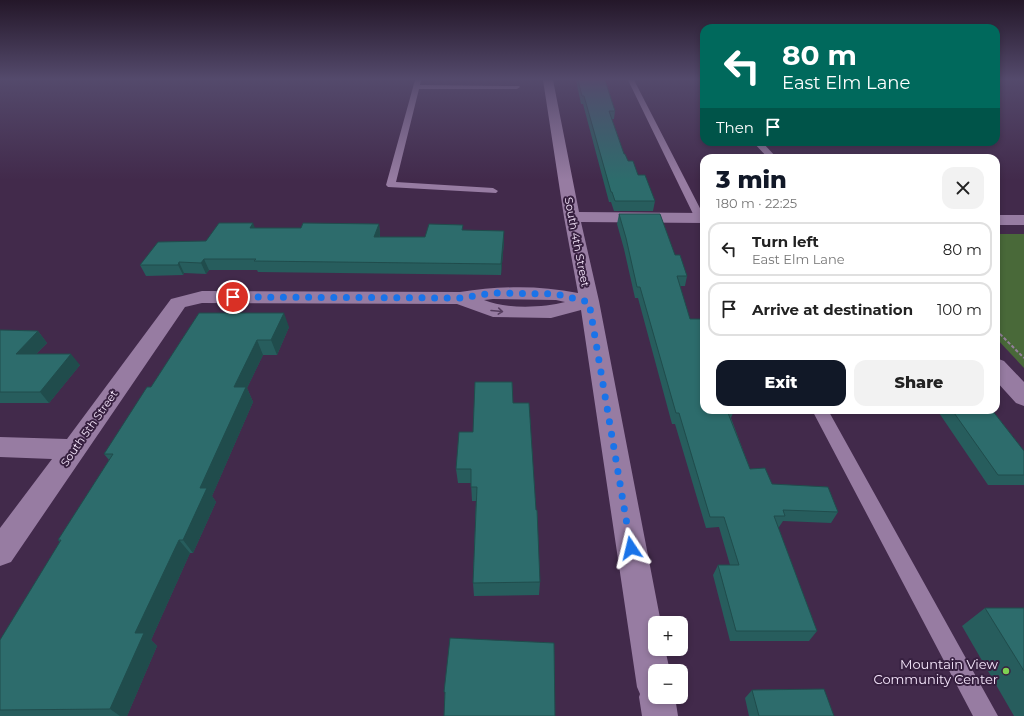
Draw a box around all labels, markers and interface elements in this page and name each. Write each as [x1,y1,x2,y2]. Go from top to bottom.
text: 80 m [782,38,857,72]
icon: left [716,40,768,92]
text: East Elm Lane [782,72,910,94]
icon: arrive [762,116,784,138]
text: Then [716,118,754,137]
text: 3 min [716,165,787,194]
button: close [942,167,984,209]
text: 180 m · 22:25 [716,195,797,211]
street label: South 4th Street [561,196,593,289]
text: Turn left [752,232,819,251]
icon: left [718,238,740,260]
text: 80 m [943,240,982,259]
text: East Elm Lane [752,251,845,267]
pin [216,280,250,314]
icon: arrive [222,286,244,308]
icon: arrive [718,298,740,320]
text: Arrive at destination [752,300,913,319]
text: 100 m [937,300,982,319]
one-way arrow [490,307,503,314]
button: Exit [716,360,846,406]
button: Share [854,360,984,406]
street label: South 5th Street [57,387,121,469]
position arrow [610,527,652,569]
map controls [648,616,688,704]
button: + [648,616,688,656]
place label: Mountain View Community Center [874,656,999,687]
button: − [648,664,688,704]
marker: Mountain View Community Center [1001,666,1011,676]

